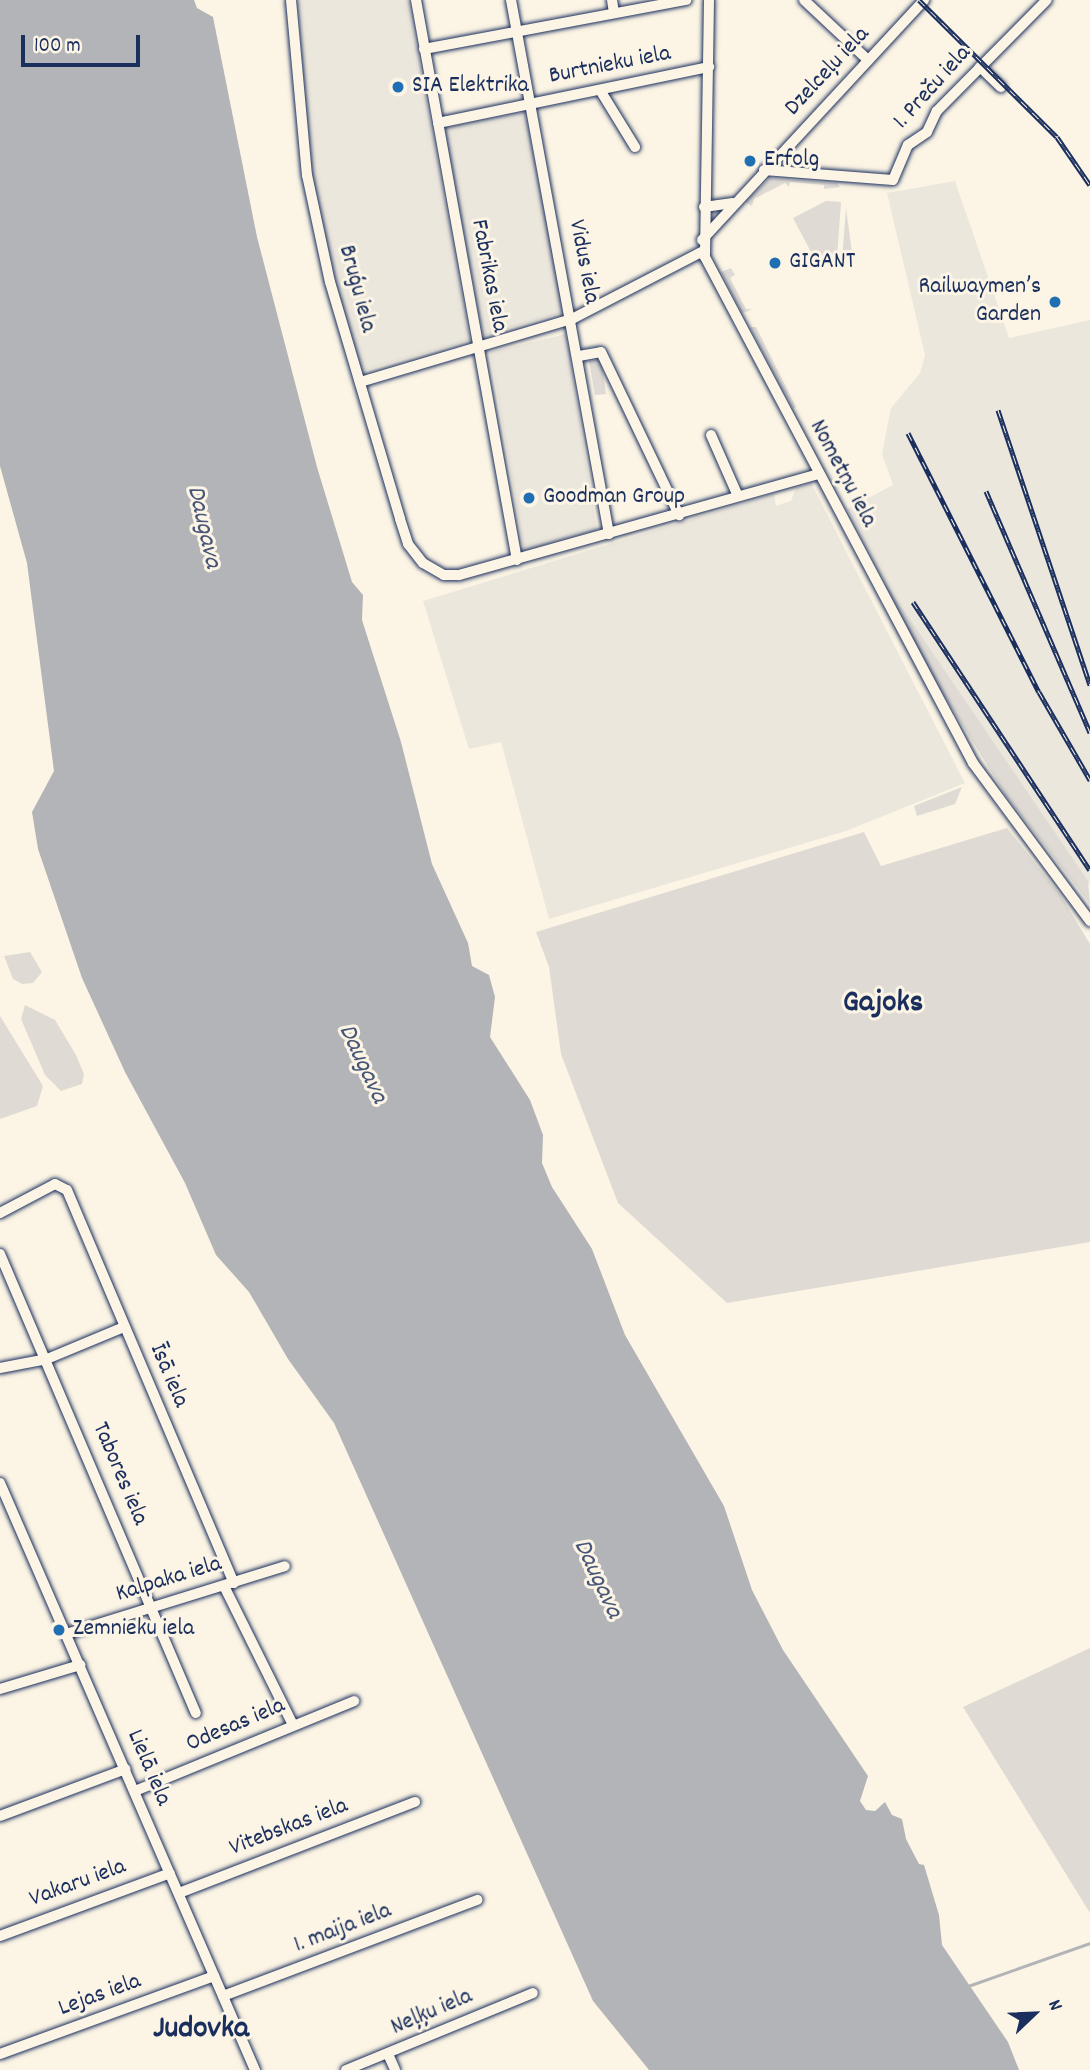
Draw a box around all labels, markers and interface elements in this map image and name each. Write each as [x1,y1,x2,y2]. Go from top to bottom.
scale bar [24,21,144,65]
street label: Dzelceļu iela [779,21,877,123]
text: 100 m [34,32,81,62]
street label: Burtnieku iela [547,40,673,92]
street label: 1. Preču iela [888,40,978,136]
place label: SIA Elektrika [412,73,529,101]
marker: SIA Elektrika [390,79,406,95]
place label: Erfolg [764,147,819,175]
marker: Erfolg [742,153,758,169]
street label: Fabrikas iela [463,217,513,335]
street label: Vidus iela [561,218,605,306]
street label: Bruģu iela [331,242,381,336]
place label: GIGANT [789,249,855,277]
marker: GIGANT [767,255,783,271]
place label: Railwaymen’s Garden [919,274,1041,330]
marker: Railwaymen’s Garden [1047,294,1063,310]
street label: Nometņu iela [802,415,882,533]
water label: Daugava [178,483,228,571]
place label: Goodman Group [543,484,685,512]
marker: Goodman Group [521,490,537,506]
district label: Gajoks [843,985,923,1023]
water label: Daugava [330,1020,394,1108]
street label: Īsā iela [142,1340,194,1412]
street label: Tabores iela [84,1418,154,1530]
water label: Daugava [565,1535,629,1623]
street label: Kalpaka iela [113,1550,225,1610]
place label: Zemnieku iela [73,1616,194,1644]
marker: Zemnieku iela [51,1622,67,1638]
street label: Odesas iela [182,1692,290,1760]
street label: Lielā iela [119,1726,177,1810]
street label: Vitebskas iela [226,1792,352,1864]
street label: Vakaru iela [26,1853,130,1915]
street label: 1. maija iela [290,1897,396,1961]
street label: Lejas iela [55,1968,145,2024]
north arrow [999,1979,1069,2049]
street label: Neļķu iela [387,1983,477,2043]
text: N [1040,1996,1068,2015]
district label: Judovka [153,2011,249,2049]

